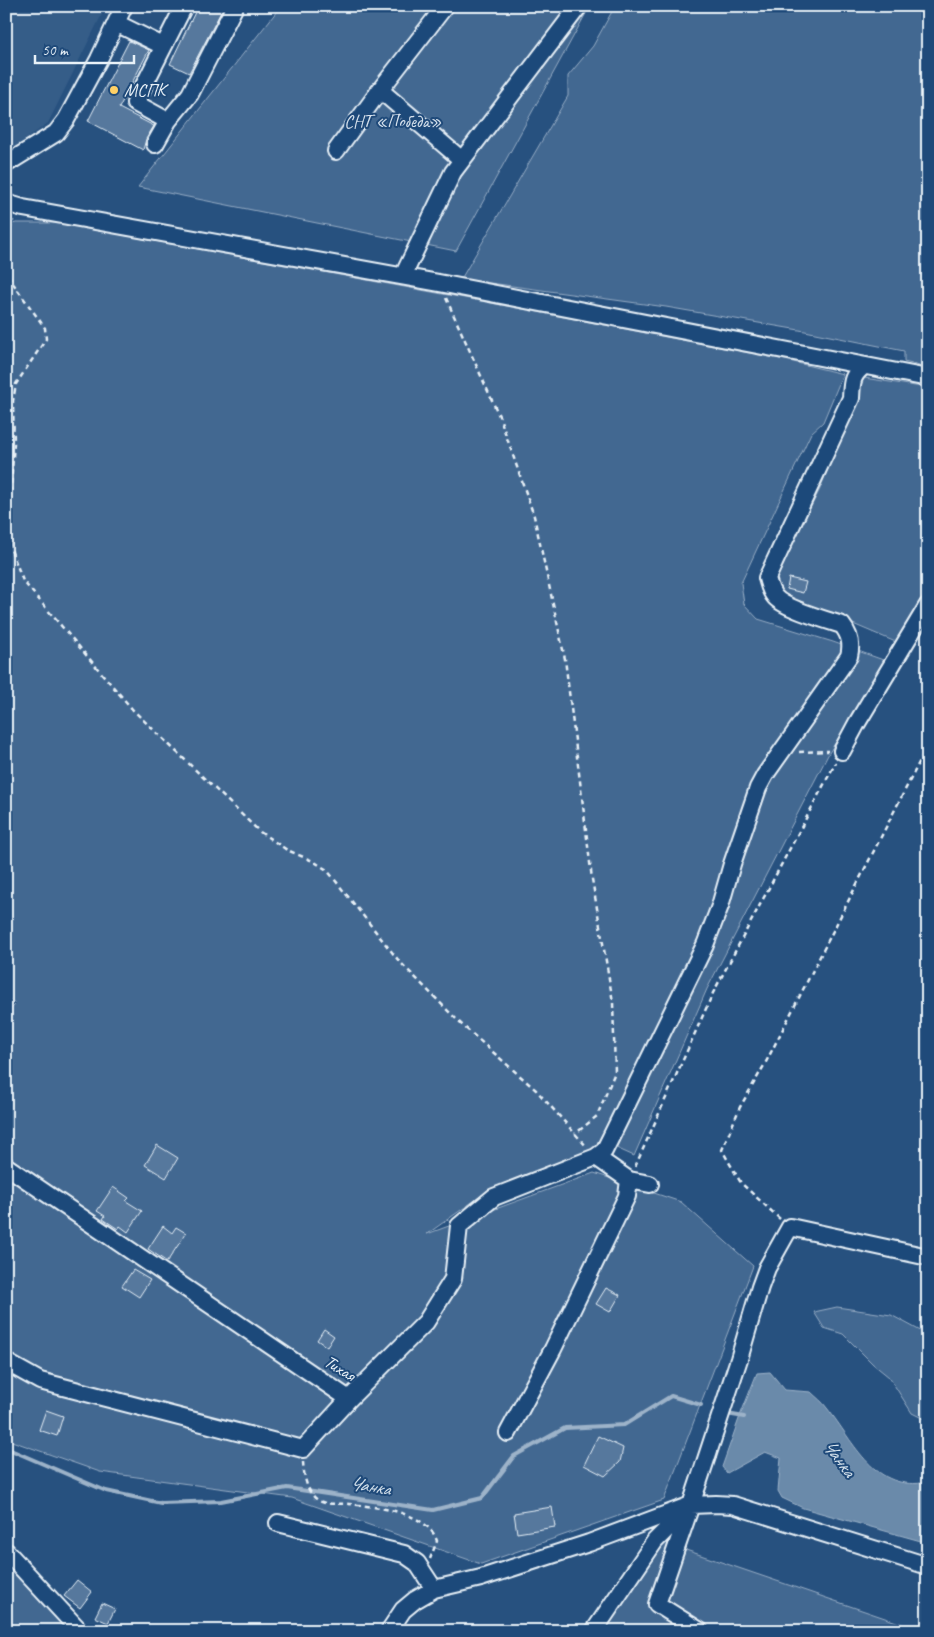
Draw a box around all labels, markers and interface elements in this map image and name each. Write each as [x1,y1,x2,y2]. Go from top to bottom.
scale bar [35,32,134,64]
text: 50 m [42,41,69,60]
place label: МСПК [124,79,170,101]
marker: МСПК [108,84,120,96]
park label: СНТ «Победа» [344,110,442,132]
street label: Тихая [320,1350,361,1387]
water label: Чанка [817,1435,862,1483]
water label: Чанка [348,1471,394,1501]

